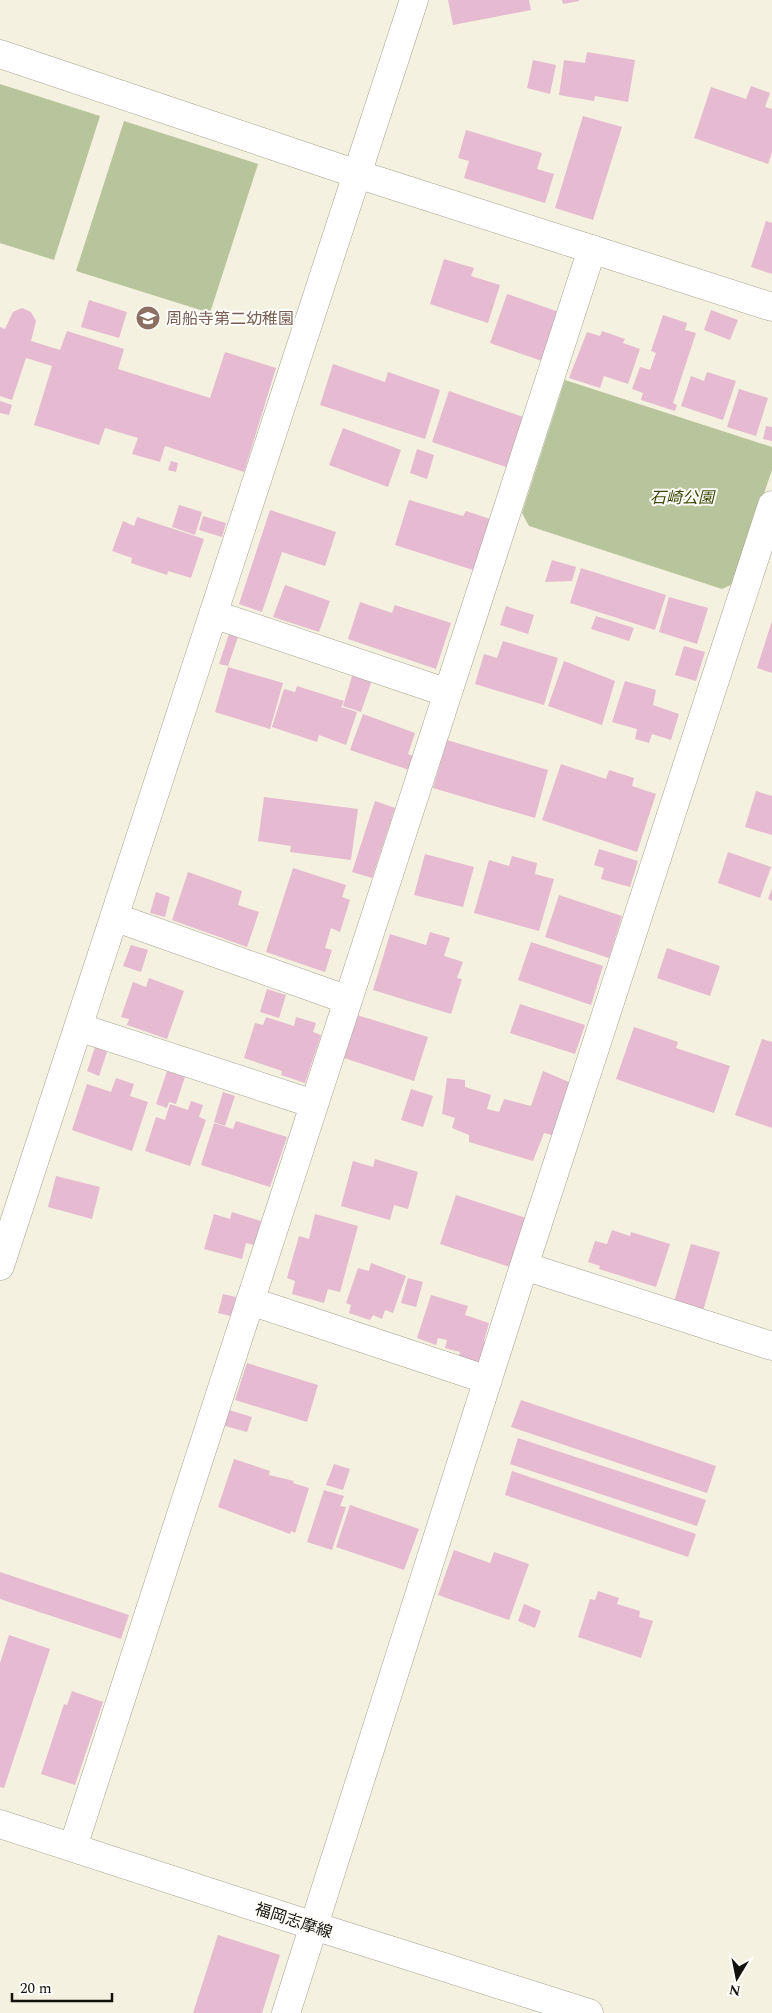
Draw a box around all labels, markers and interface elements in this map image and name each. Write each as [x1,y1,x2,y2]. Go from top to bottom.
school or university icon: 周船寺第二幼稚園 [135,305,161,331]
place label: 周船寺第二幼稚園 [166,307,294,331]
park label: 石崎公園 [650,486,716,510]
street label: 福岡志摩線 [252,1897,335,1945]
north arrow [712,1953,762,2003]
scale bar [12,1970,112,2002]
text: 20 m [20,1977,52,2000]
text: N [727,1979,742,2002]

